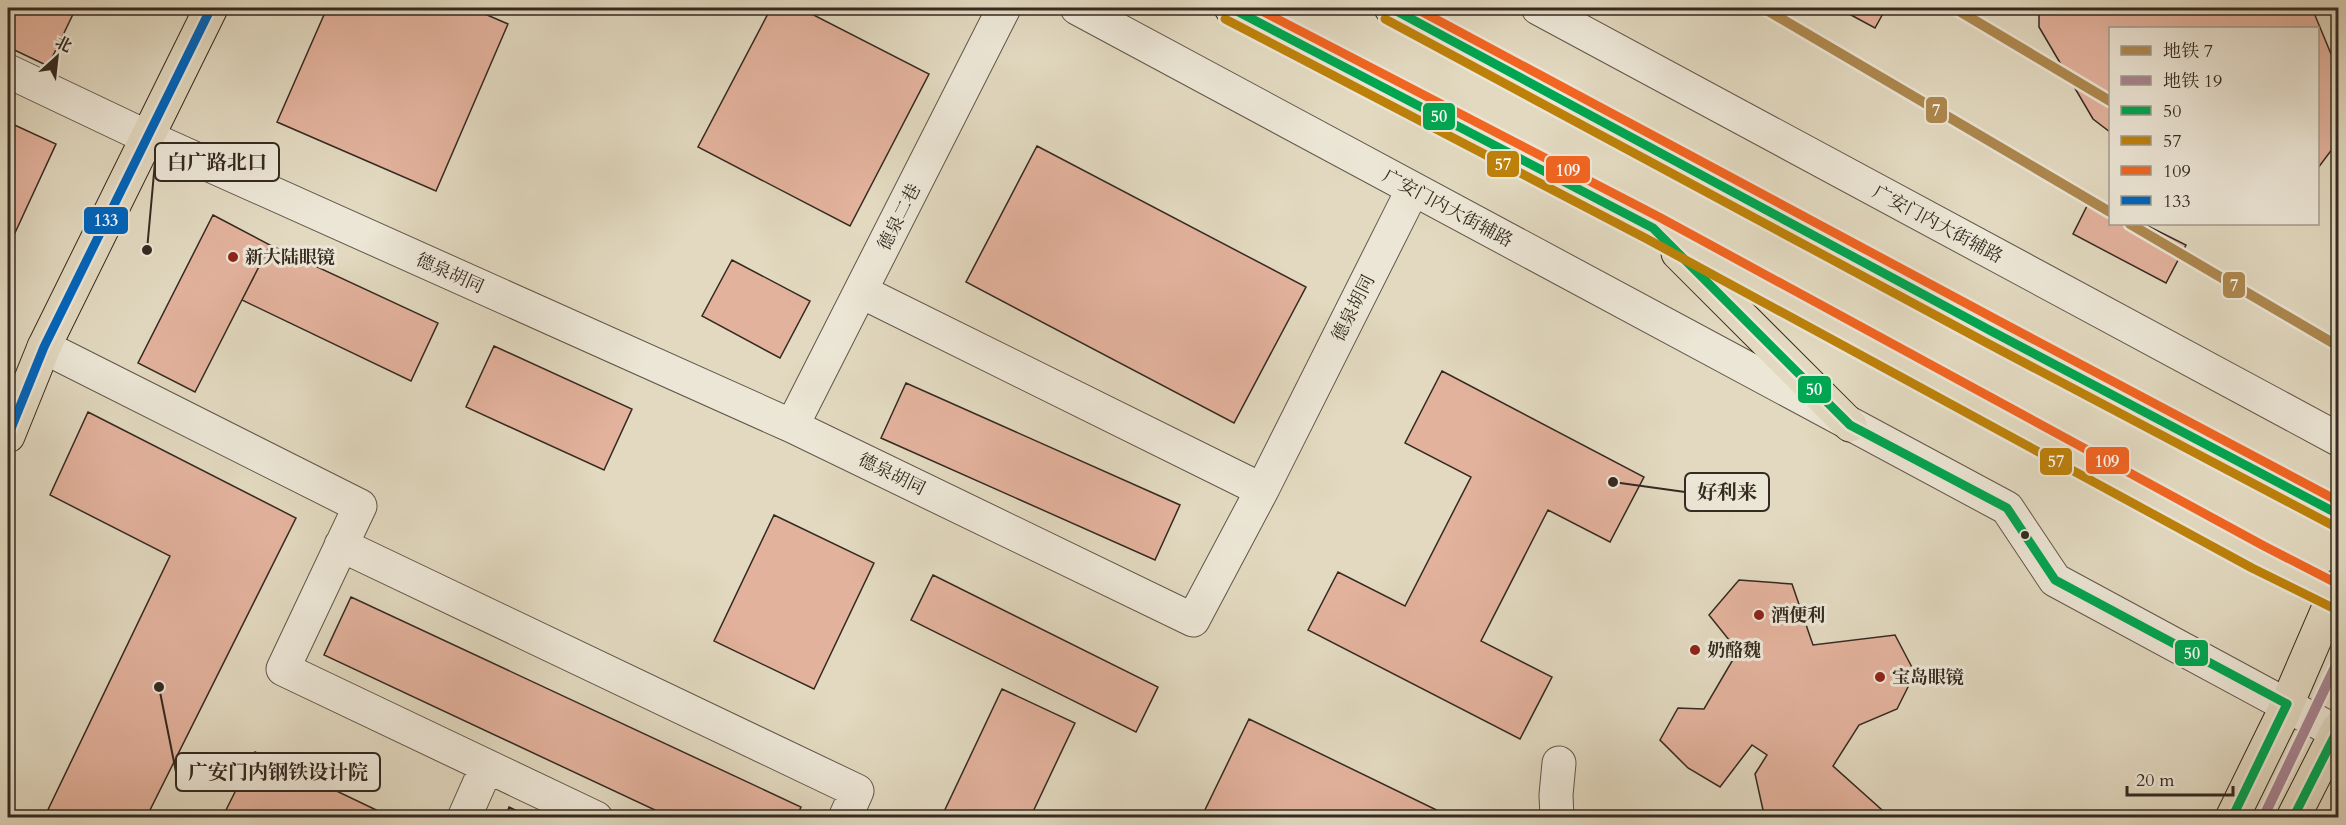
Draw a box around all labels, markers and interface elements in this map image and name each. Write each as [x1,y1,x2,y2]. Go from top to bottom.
north arrow [27,27,87,87]
legend [2109,27,2319,225]
text: 北 [51,31,75,58]
text: 地铁 7 [2163,39,2213,64]
text: 地铁 19 [2163,69,2222,94]
line badge: 7 [1925,96,1948,124]
text: 50 [2163,99,2181,124]
text: 7 [1932,100,1940,122]
line badge: 50 [1422,102,1456,131]
text: 50 [1431,106,1447,128]
text: 57 [2163,129,2181,154]
callout: 白广路北口 [155,143,279,181]
text: 白广路北口 [167,149,267,176]
line badge: 57 [1486,150,1520,178]
text: 57 [1495,154,1511,176]
line badge: 109 [1545,155,1591,184]
text: 109 [2163,159,2191,184]
text: 109 [1556,160,1580,182]
street label: 广安门内大街辅路 [1378,164,1517,253]
street label: 德泉二巷 [872,179,927,255]
street label: 广安门内大街辅路 [1868,180,2007,269]
text: 133 [2163,189,2191,214]
line badge: 133 [83,206,129,235]
text: 133 [94,210,118,232]
place label: 新大陆眼镜 [245,245,335,270]
street label: 德泉胡同 [412,247,488,300]
marker: 新大陆眼镜 [226,250,240,264]
street label: 德泉胡同 [1326,270,1381,346]
line badge: 7 [2222,271,2246,299]
text: 7 [2230,275,2238,297]
line badge: 50 [1797,375,1832,404]
text: 50 [1806,379,1822,401]
line badge: 109 [2085,446,2130,475]
street label: 德泉胡同 [854,447,930,501]
line badge: 57 [2039,447,2073,476]
text: 57 [2048,451,2064,473]
text: 109 [2095,451,2119,473]
callout: 好利来 [1685,473,1769,511]
text: 好利来 [1697,479,1757,506]
unlabelled marker [2019,529,2031,541]
place label: 酒便利 [1771,603,1825,628]
marker: 酒便利 [1752,608,1766,622]
place label: 奶酪魏 [1707,638,1761,663]
line badge: 50 [2174,639,2209,667]
marker: 奶酪魏 [1688,643,1702,657]
text: 50 [2184,643,2200,665]
place label: 宝岛眼镜 [1892,665,1964,690]
marker: 宝岛眼镜 [1873,670,1887,684]
callout: 广安门内钢铁设计院 [176,753,380,791]
text: 广安门内钢铁设计院 [188,759,368,786]
scale bar [2127,759,2234,797]
text: 20 m [2136,768,2175,793]

